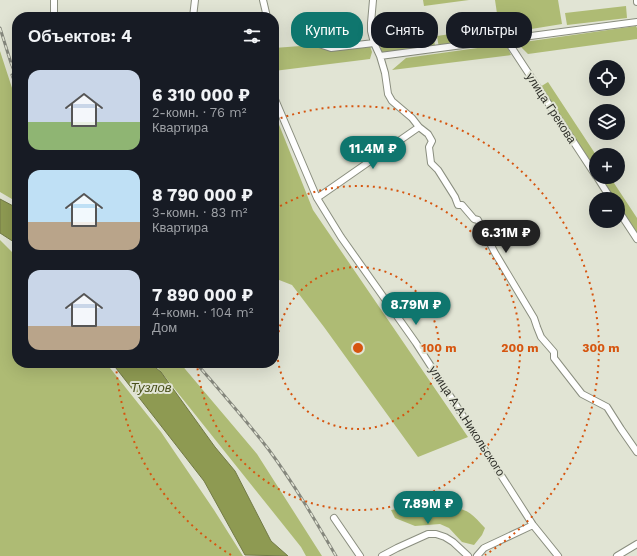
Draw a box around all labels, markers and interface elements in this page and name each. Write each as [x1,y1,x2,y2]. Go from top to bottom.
chip: Купить [291,12,363,48]
chip: Снять [371,12,438,48]
chip: Фильтры [446,12,532,48]
icon: filters [241,25,263,47]
text: Объектов: 4 [28,26,132,46]
map controls [589,60,625,228]
button: locate [589,60,625,96]
street label: улица Грекова [523,70,579,146]
text: 6 310 000 ₽ [152,85,250,105]
icon: home [60,86,108,134]
button: layers [589,104,625,140]
text: 2-комн. · 76 m² [152,105,246,120]
text: Квартира [152,120,208,135]
pin: 11.4M ₽ [336,136,410,170]
text: 11.4M ₽ [349,141,397,156]
button: + [589,148,625,184]
text: 8 790 000 ₽ [152,185,253,205]
icon: home [60,186,108,234]
button: − [589,192,625,228]
text: 3-комн. · 83 m² [152,205,248,220]
text: Квартира [152,220,208,235]
pin: 6.31M ₽ [469,220,543,254]
text: 6.31M ₽ [481,225,531,240]
text: 7 890 000 ₽ [152,285,253,305]
icon: home [60,286,108,334]
pin: 8.79M ₽ [379,292,453,326]
text: 8.79M ₽ [391,297,441,312]
text: 4-комн. · 104 m² [152,305,253,320]
text: Дом [152,320,177,335]
centre of rings [351,341,365,355]
text: 100 m [421,341,457,355]
text: 200 m [501,341,539,355]
text: 300 m [582,341,620,355]
street label: улица А.А.Никольского [426,363,508,479]
water label: Тузлов [130,380,172,395]
pin: 7.89M ₽ [391,491,465,525]
text: 7.89M ₽ [403,496,453,511]

